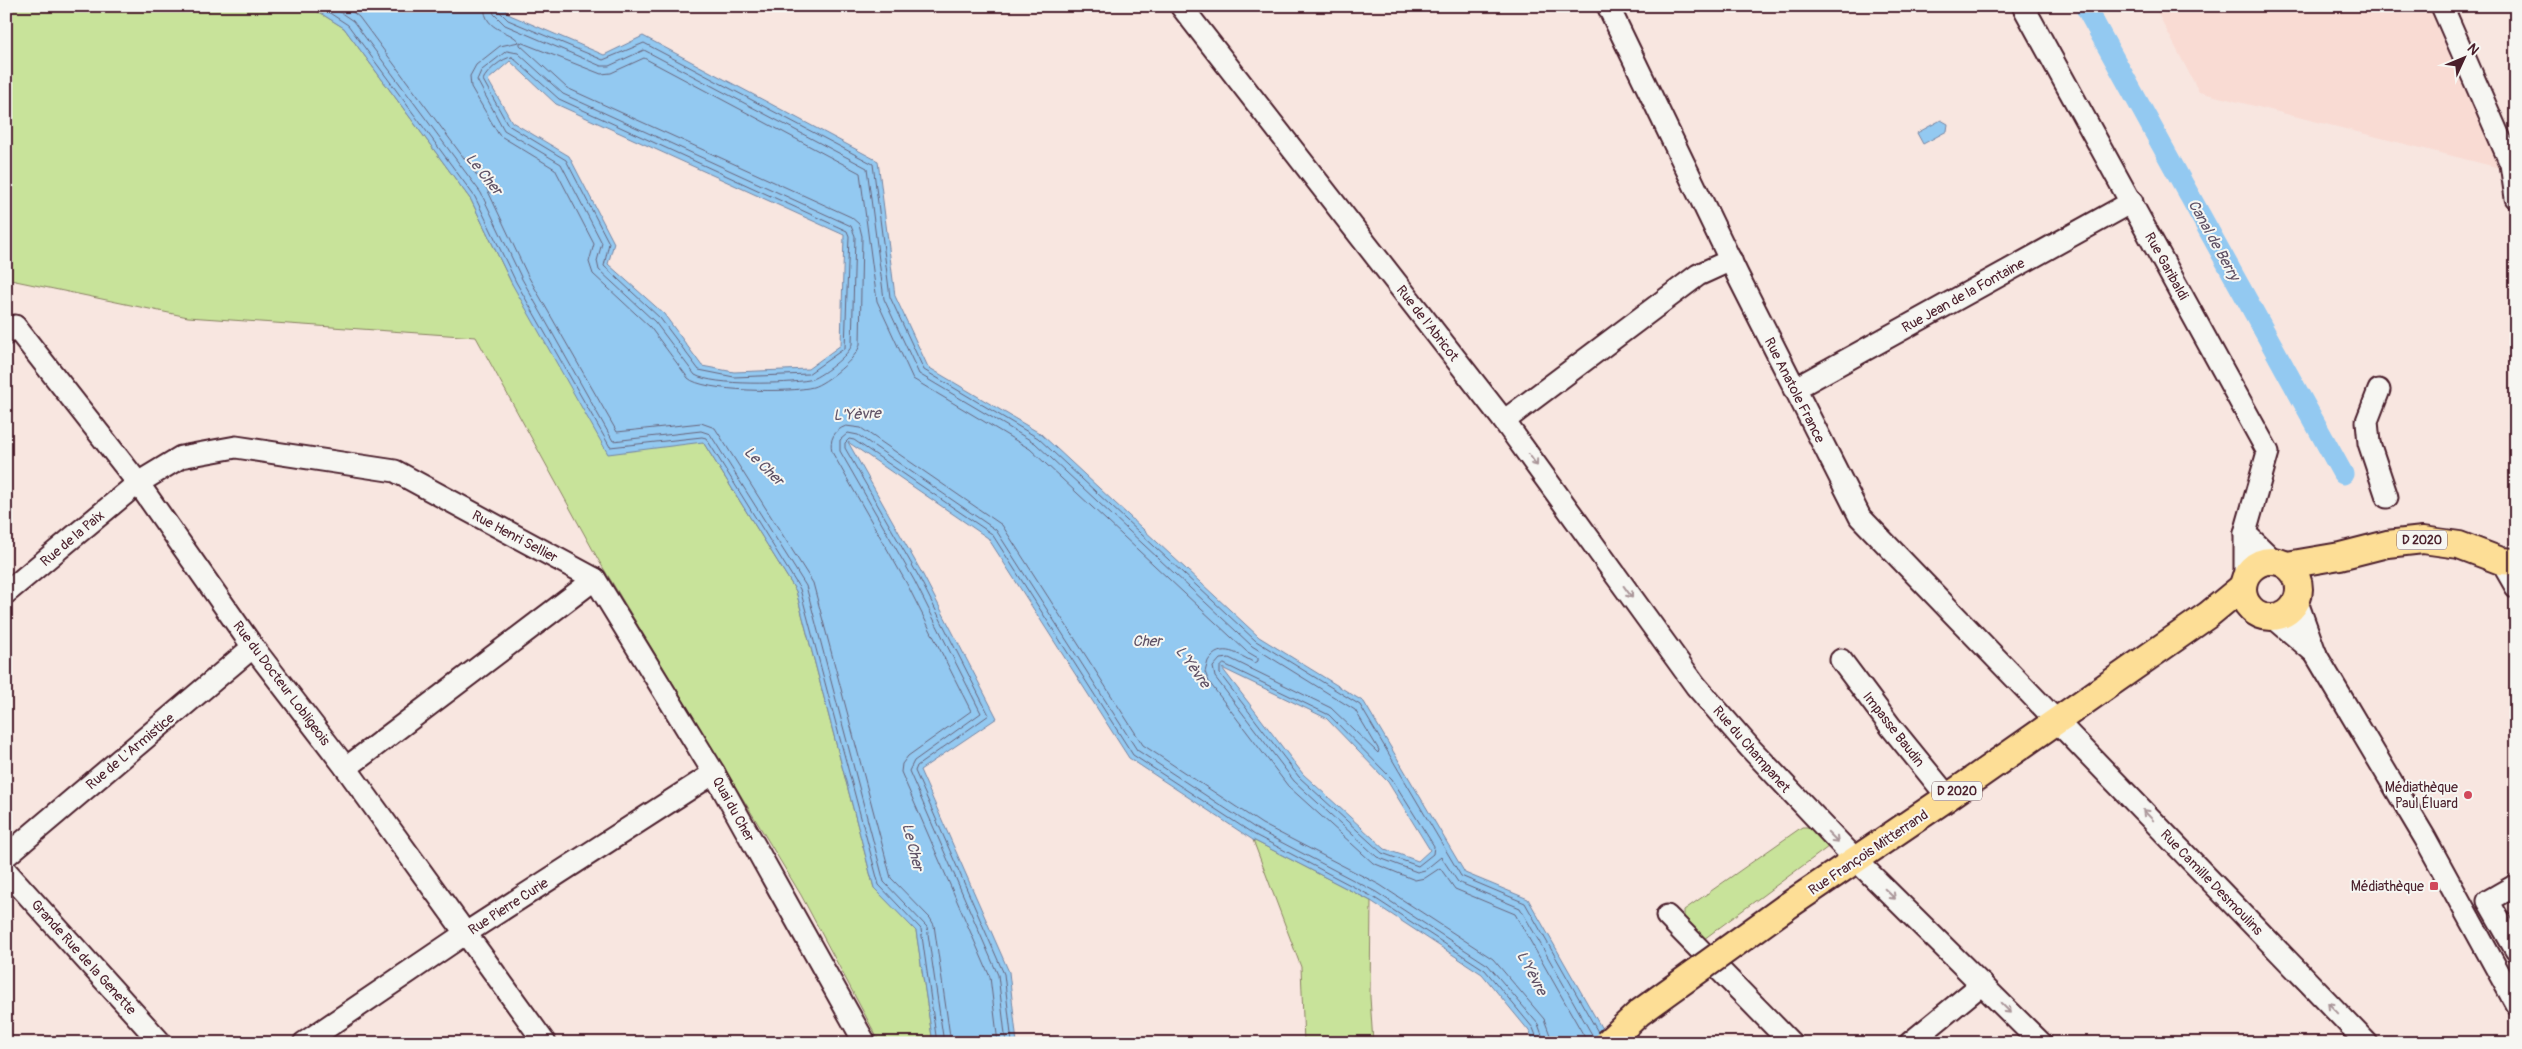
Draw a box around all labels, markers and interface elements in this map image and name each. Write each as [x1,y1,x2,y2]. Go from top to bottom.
north arrow [2440,32,2490,82]
text: N [2464,40,2482,59]
water label: Le Cher [461,150,507,200]
water label: Canal de Berry [2184,197,2245,286]
street label: Rue Garibaldi [2141,230,2192,303]
street label: Rue Jean de la Fontaine [1899,255,2028,336]
street label: Rue de l'Abricot [1393,282,1463,365]
street label: Rue Anatole France [1761,335,1829,446]
water label: L'Yèvre [833,404,883,425]
water label: Le Cher [740,443,789,491]
one-way arrow [1528,453,1538,467]
street label: Rue de la Paix [37,507,108,570]
street label: Rue Henri Sellier [469,507,561,566]
road number: D 2020 [2397,530,2447,550]
one-way arrow [1623,585,1633,599]
street label: Rue du Docteur Lobligeois [229,618,334,749]
water label: Cher [1132,632,1163,651]
water label: L'Yèvre [1171,643,1215,693]
street label: Impasse Baudin [1859,688,1928,770]
street label: Rue du Champanet [1709,702,1794,796]
street label: Rue de L'Armistice [83,709,178,793]
street label: Quai du Cher [709,774,758,845]
place label: Médiathèque Paul Éluard [2385,779,2458,812]
road number: D 2020 [1932,781,1982,800]
marker: Médiathèque Paul Éluard [2462,789,2474,801]
street label: Rue François Mitterrand [1805,806,1931,899]
one-way arrow [2142,808,2154,821]
water label: Le Cher [897,821,928,874]
street label: Rue Camille Desmoulins [2157,826,2267,939]
one-way arrow [1826,831,1839,843]
street label: Rue Pierre Curie [465,874,552,939]
place label: Médiathèque [2351,878,2424,895]
marker: Médiathèque [2428,880,2440,892]
one-way arrow [1884,888,1896,900]
street label: Grande Rue de la Genette [27,896,140,1018]
water label: L'Yèvre [1512,948,1552,1000]
one-way arrow [2327,1001,2339,1014]
one-way arrow [2000,1002,2012,1014]

